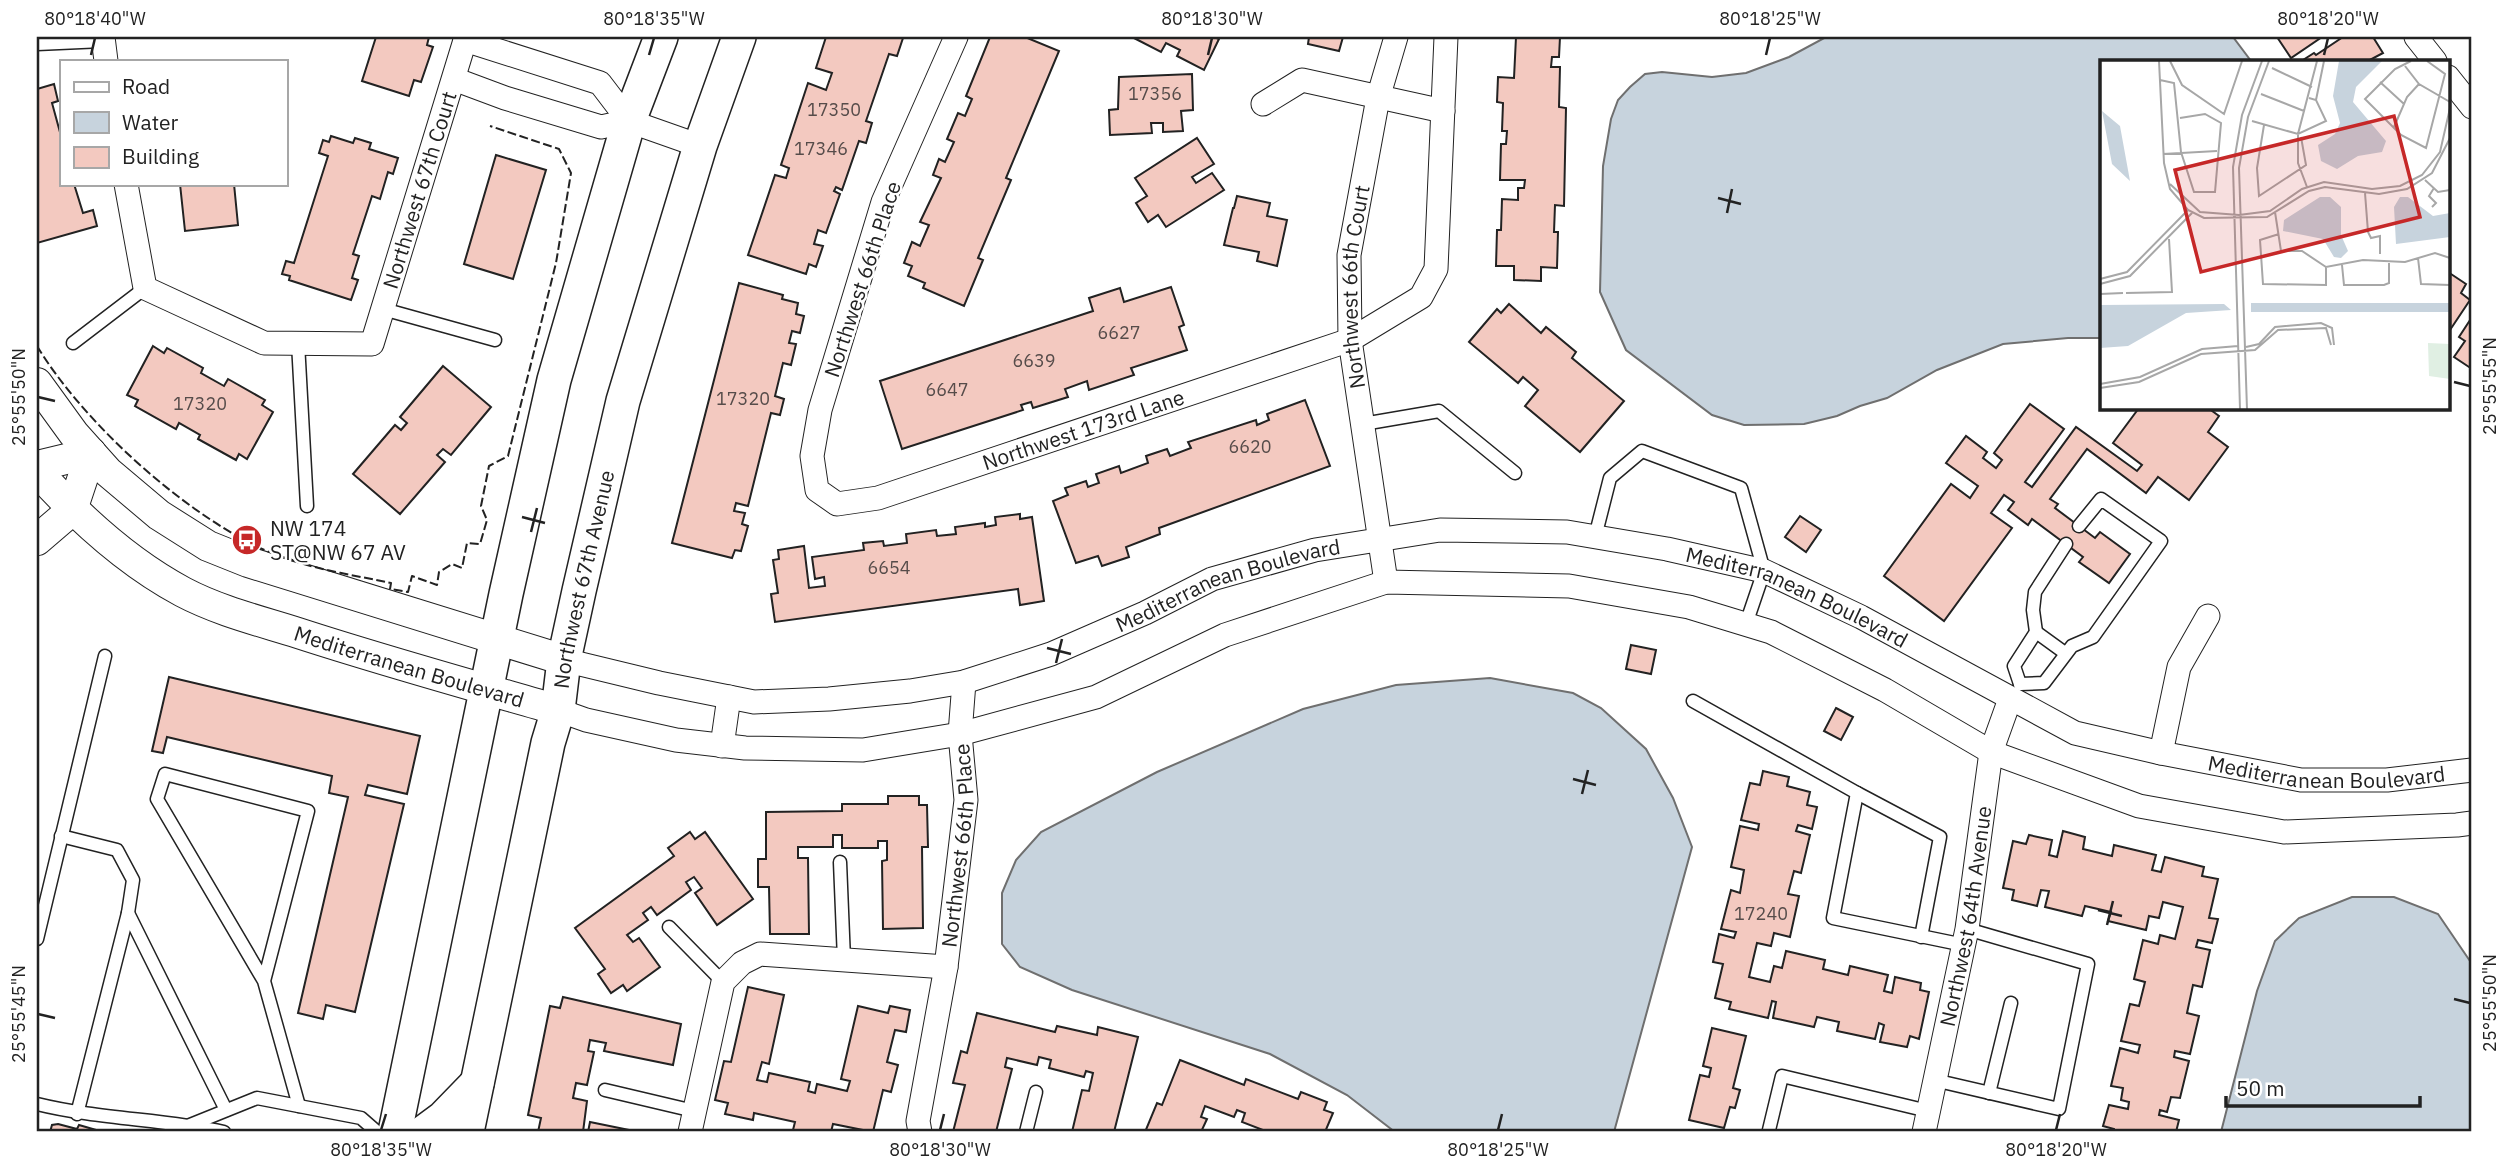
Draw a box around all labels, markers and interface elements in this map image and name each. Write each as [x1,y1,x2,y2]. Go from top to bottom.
text: 80°18'40"W [44,7,146,30]
text: 80°18'35"W [603,7,705,30]
text: 80°18'30"W [1161,7,1263,30]
text: 80°18'25"W [1719,7,1821,30]
text: 80°18'20"W [2277,7,2379,30]
legend [60,60,287,186]
inset map [2100,60,2450,410]
text: Road [122,72,170,100]
house number: 17356 [1128,82,1182,105]
street label: Northwest 67th Court [376,88,463,292]
house number: 17350 [807,98,861,121]
text: Water [122,108,179,136]
house number: 17346 [794,137,848,160]
text: Building [122,142,199,170]
street label: Northwest 66th Place [817,177,907,381]
street label: Northwest 66th Court [1335,183,1376,391]
house number: 6627 [1097,321,1141,344]
text: 25°55'55"N [2478,337,2501,435]
text: 25°55'50"N [7,348,30,446]
house number: 6639 [1012,349,1056,372]
house number: 6647 [925,378,969,401]
street label: Northwest 173rd Lane [978,383,1188,476]
house number: 17320 [716,387,770,410]
house number: 17320 [173,392,227,415]
house number: 6620 [1228,435,1272,458]
street label: Northwest 67th Avenue [547,467,621,690]
place label: NW 174 ST@NW 67 AV [270,514,406,566]
bus stop icon: NW 174 ST@NW 67 AV [230,523,264,557]
street label: Mediterranean Boulevard [1111,532,1342,638]
street label: Mediterranean Boulevard [1683,540,1913,654]
house number: 6654 [867,556,911,579]
street label: Mediterranean Boulevard [291,619,528,714]
street label: Northwest 66th Place [934,742,980,949]
street label: Mediterranean Boulevard [2206,748,2447,794]
street label: Northwest 64th Avenue [1933,804,1998,1029]
house number: 17240 [1734,902,1788,925]
text: 25°55'50"N [2478,954,2501,1052]
text: 25°55'45"N [7,965,30,1063]
scale bar [2226,1064,2420,1108]
text: 50 m [2236,1074,2285,1102]
text: 80°18'35"W [330,1138,432,1161]
text: 80°18'30"W [889,1138,991,1161]
text: 80°18'25"W [1447,1138,1549,1161]
text: 80°18'20"W [2005,1138,2107,1161]

